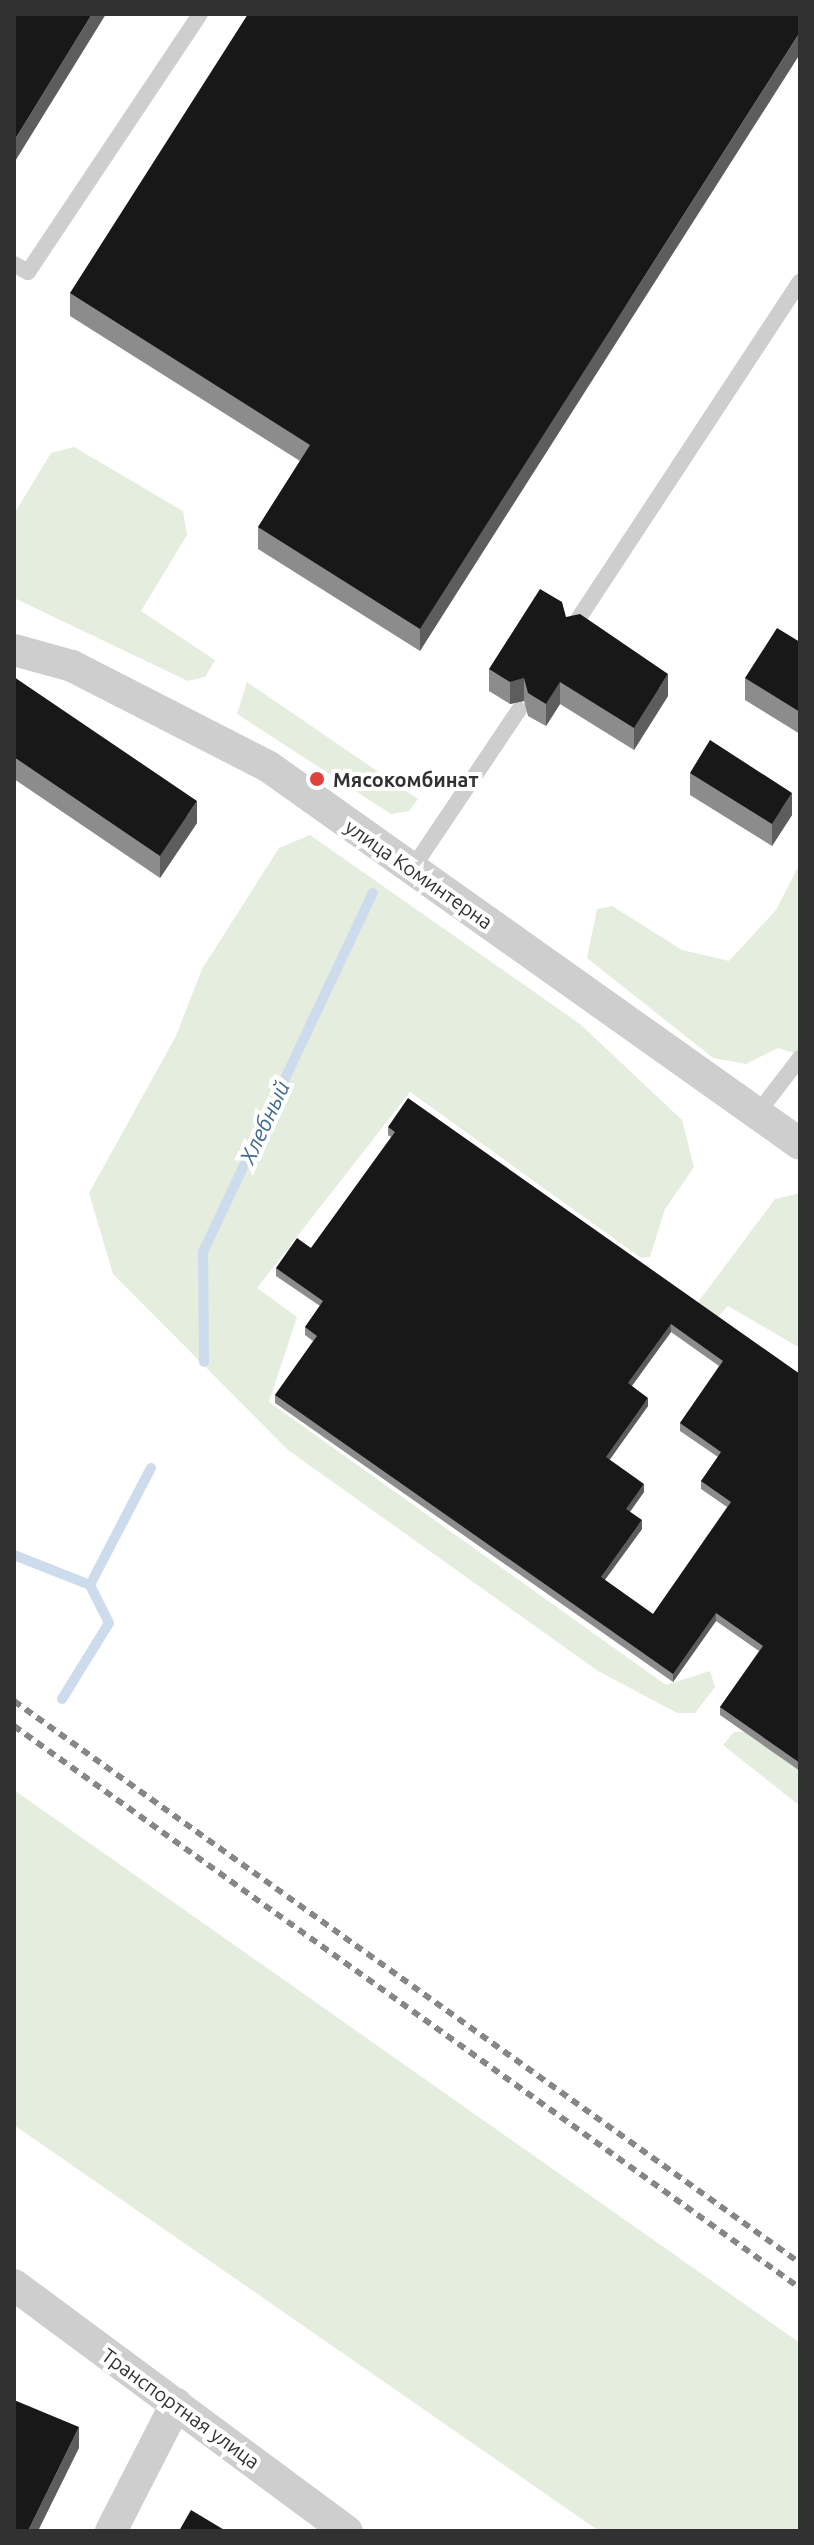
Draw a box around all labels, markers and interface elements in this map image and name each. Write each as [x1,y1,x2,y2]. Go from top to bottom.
place label: Мясокомбинат [333,767,479,791]
marker: Мясокомбинат [308,770,326,788]
street label: улица Коминтерна [341,814,497,934]
water label: Хлебный [233,1076,295,1168]
street label: Транспортная улица [97,2343,265,2473]

